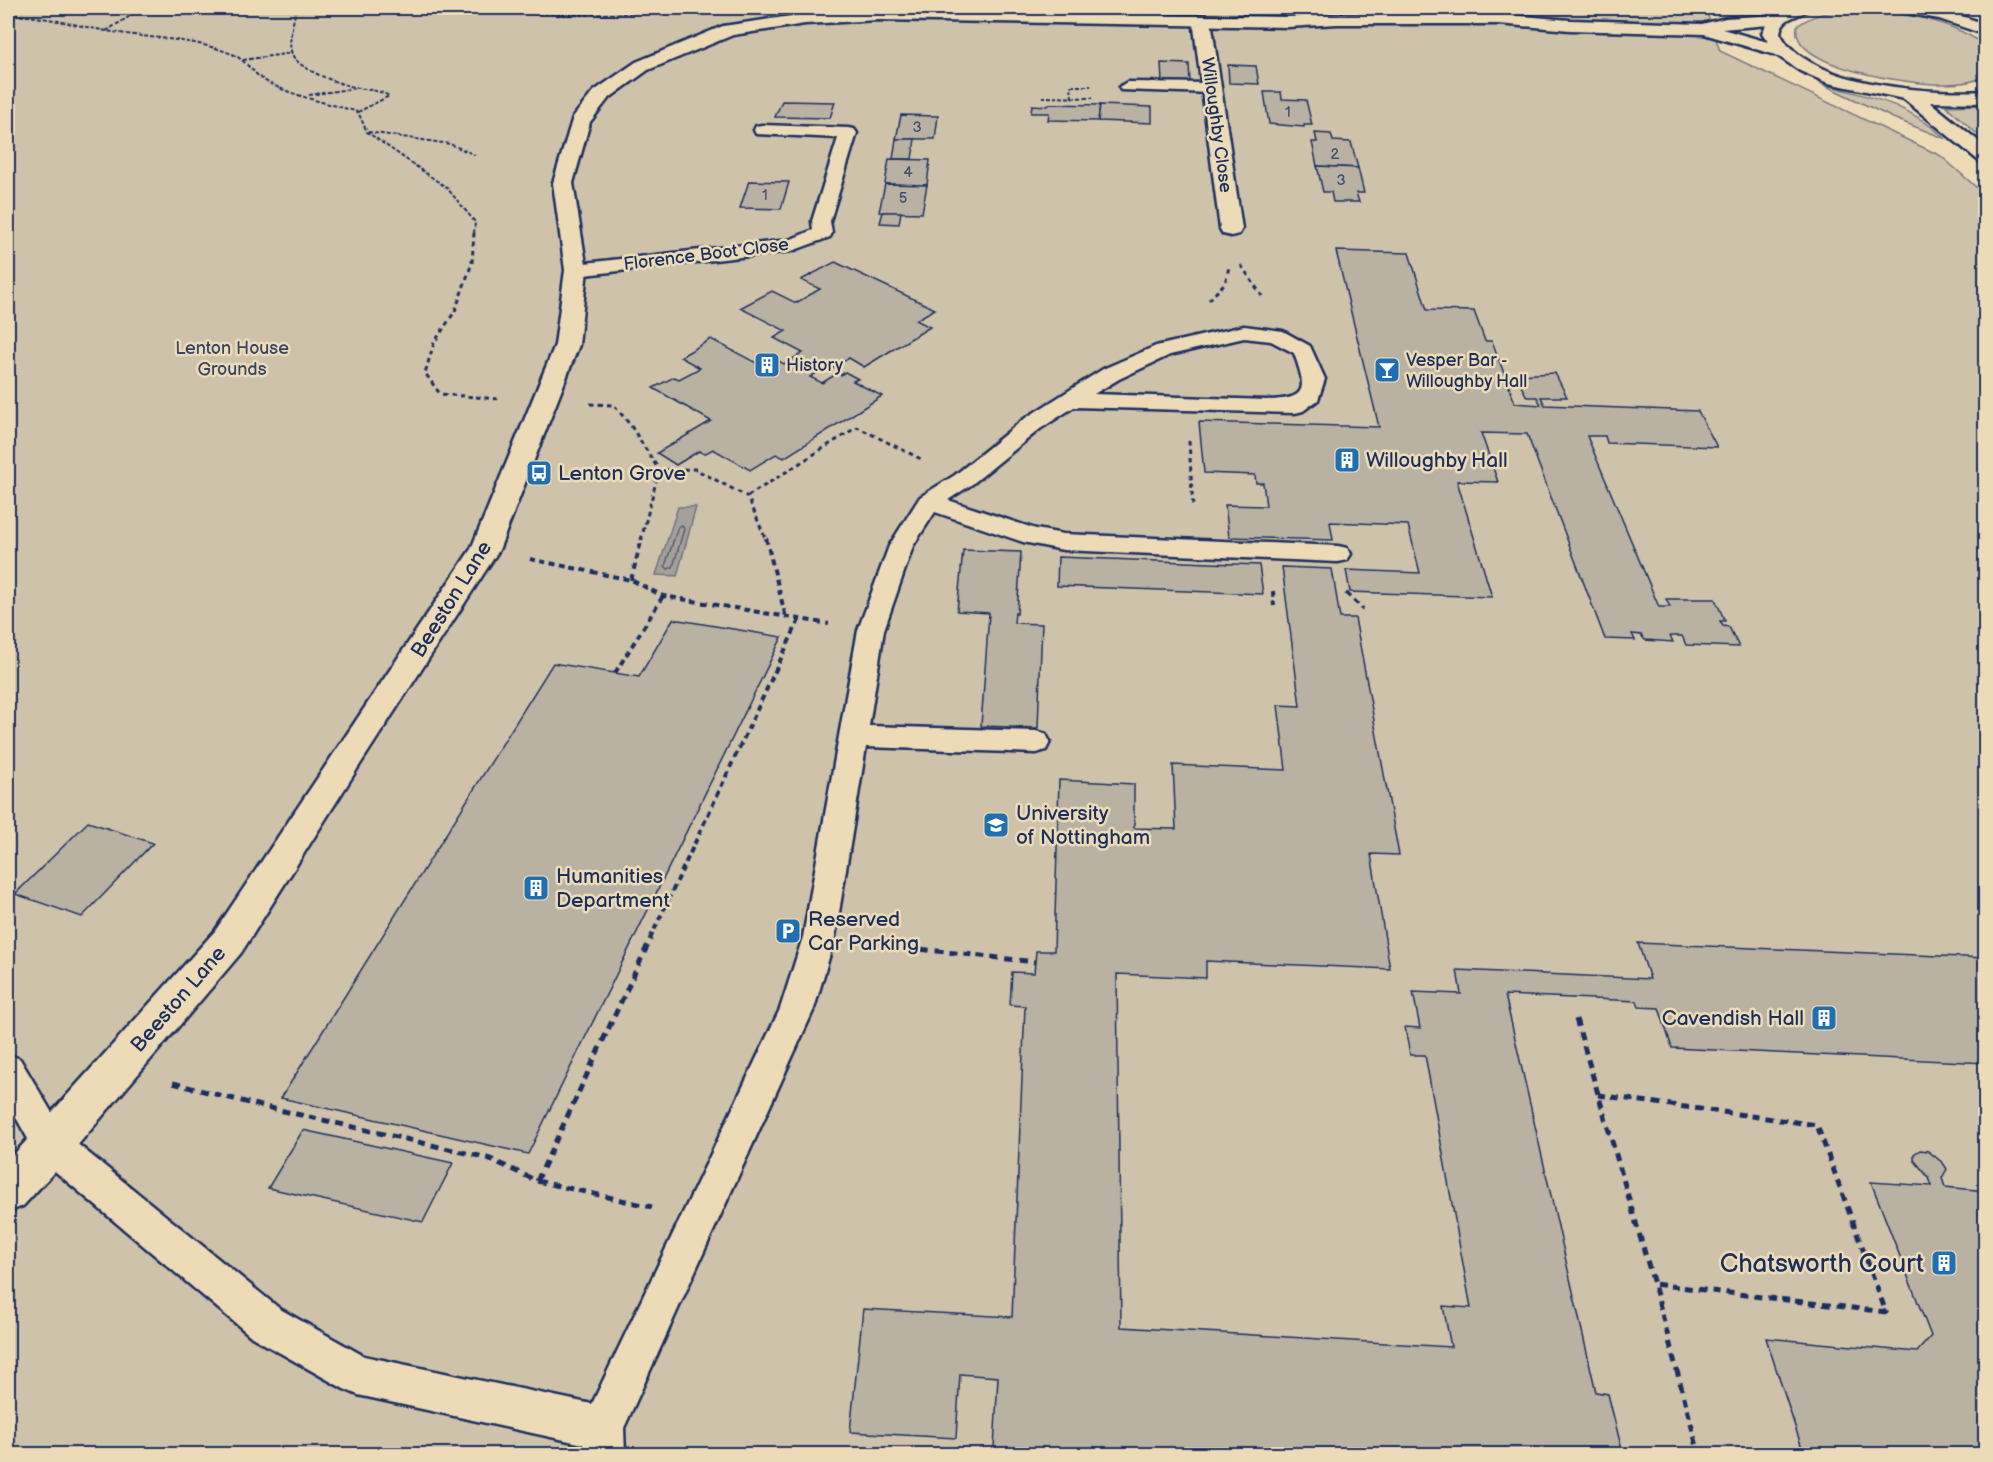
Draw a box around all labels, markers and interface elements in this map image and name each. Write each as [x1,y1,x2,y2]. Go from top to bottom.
street label: Willoughby Close [1197,56,1236,194]
house number: 1 [1285,103,1291,122]
house number: 3 [912,118,922,137]
house number: 2 [1331,145,1340,164]
house number: 4 [903,163,913,182]
house number: 3 [1336,171,1346,190]
house number: 1 [762,186,768,205]
house number: 5 [899,189,907,208]
street label: Florence Boot Close [622,234,790,275]
park label: Lenton House Grounds [175,338,289,380]
building icon: History [752,350,782,380]
place label: Vesper Bar - Willoughby Hall [1406,350,1527,392]
place label: History [786,355,844,376]
bar icon: Vesper Bar - Willoughby Hall [1372,355,1402,385]
building icon: Willoughby Hall [1332,445,1362,475]
place label: Willoughby Hall [1366,448,1508,473]
bus stop icon: Lenton Grove [524,458,554,488]
place label: Lenton Grove [558,461,686,486]
street label: Beeston Lane [406,536,497,662]
place label: University of Nottingham [1016,801,1150,850]
school or university icon: University of Nottingham [981,810,1011,840]
place label: Humanities Department [556,864,670,913]
building icon: Humanities Department [521,873,551,903]
place label: Reserved Car Parking [808,907,919,956]
parking icon: Reserved Car Parking [773,916,803,946]
street label: Beeston Lane [125,941,231,1058]
building icon: Cavendish Hall [1809,1003,1839,1033]
place label: Cavendish Hall [1662,1006,1804,1031]
building icon: Chatsworth Court [1929,1248,1959,1278]
place label: Chatsworth Court [1720,1249,1924,1280]

